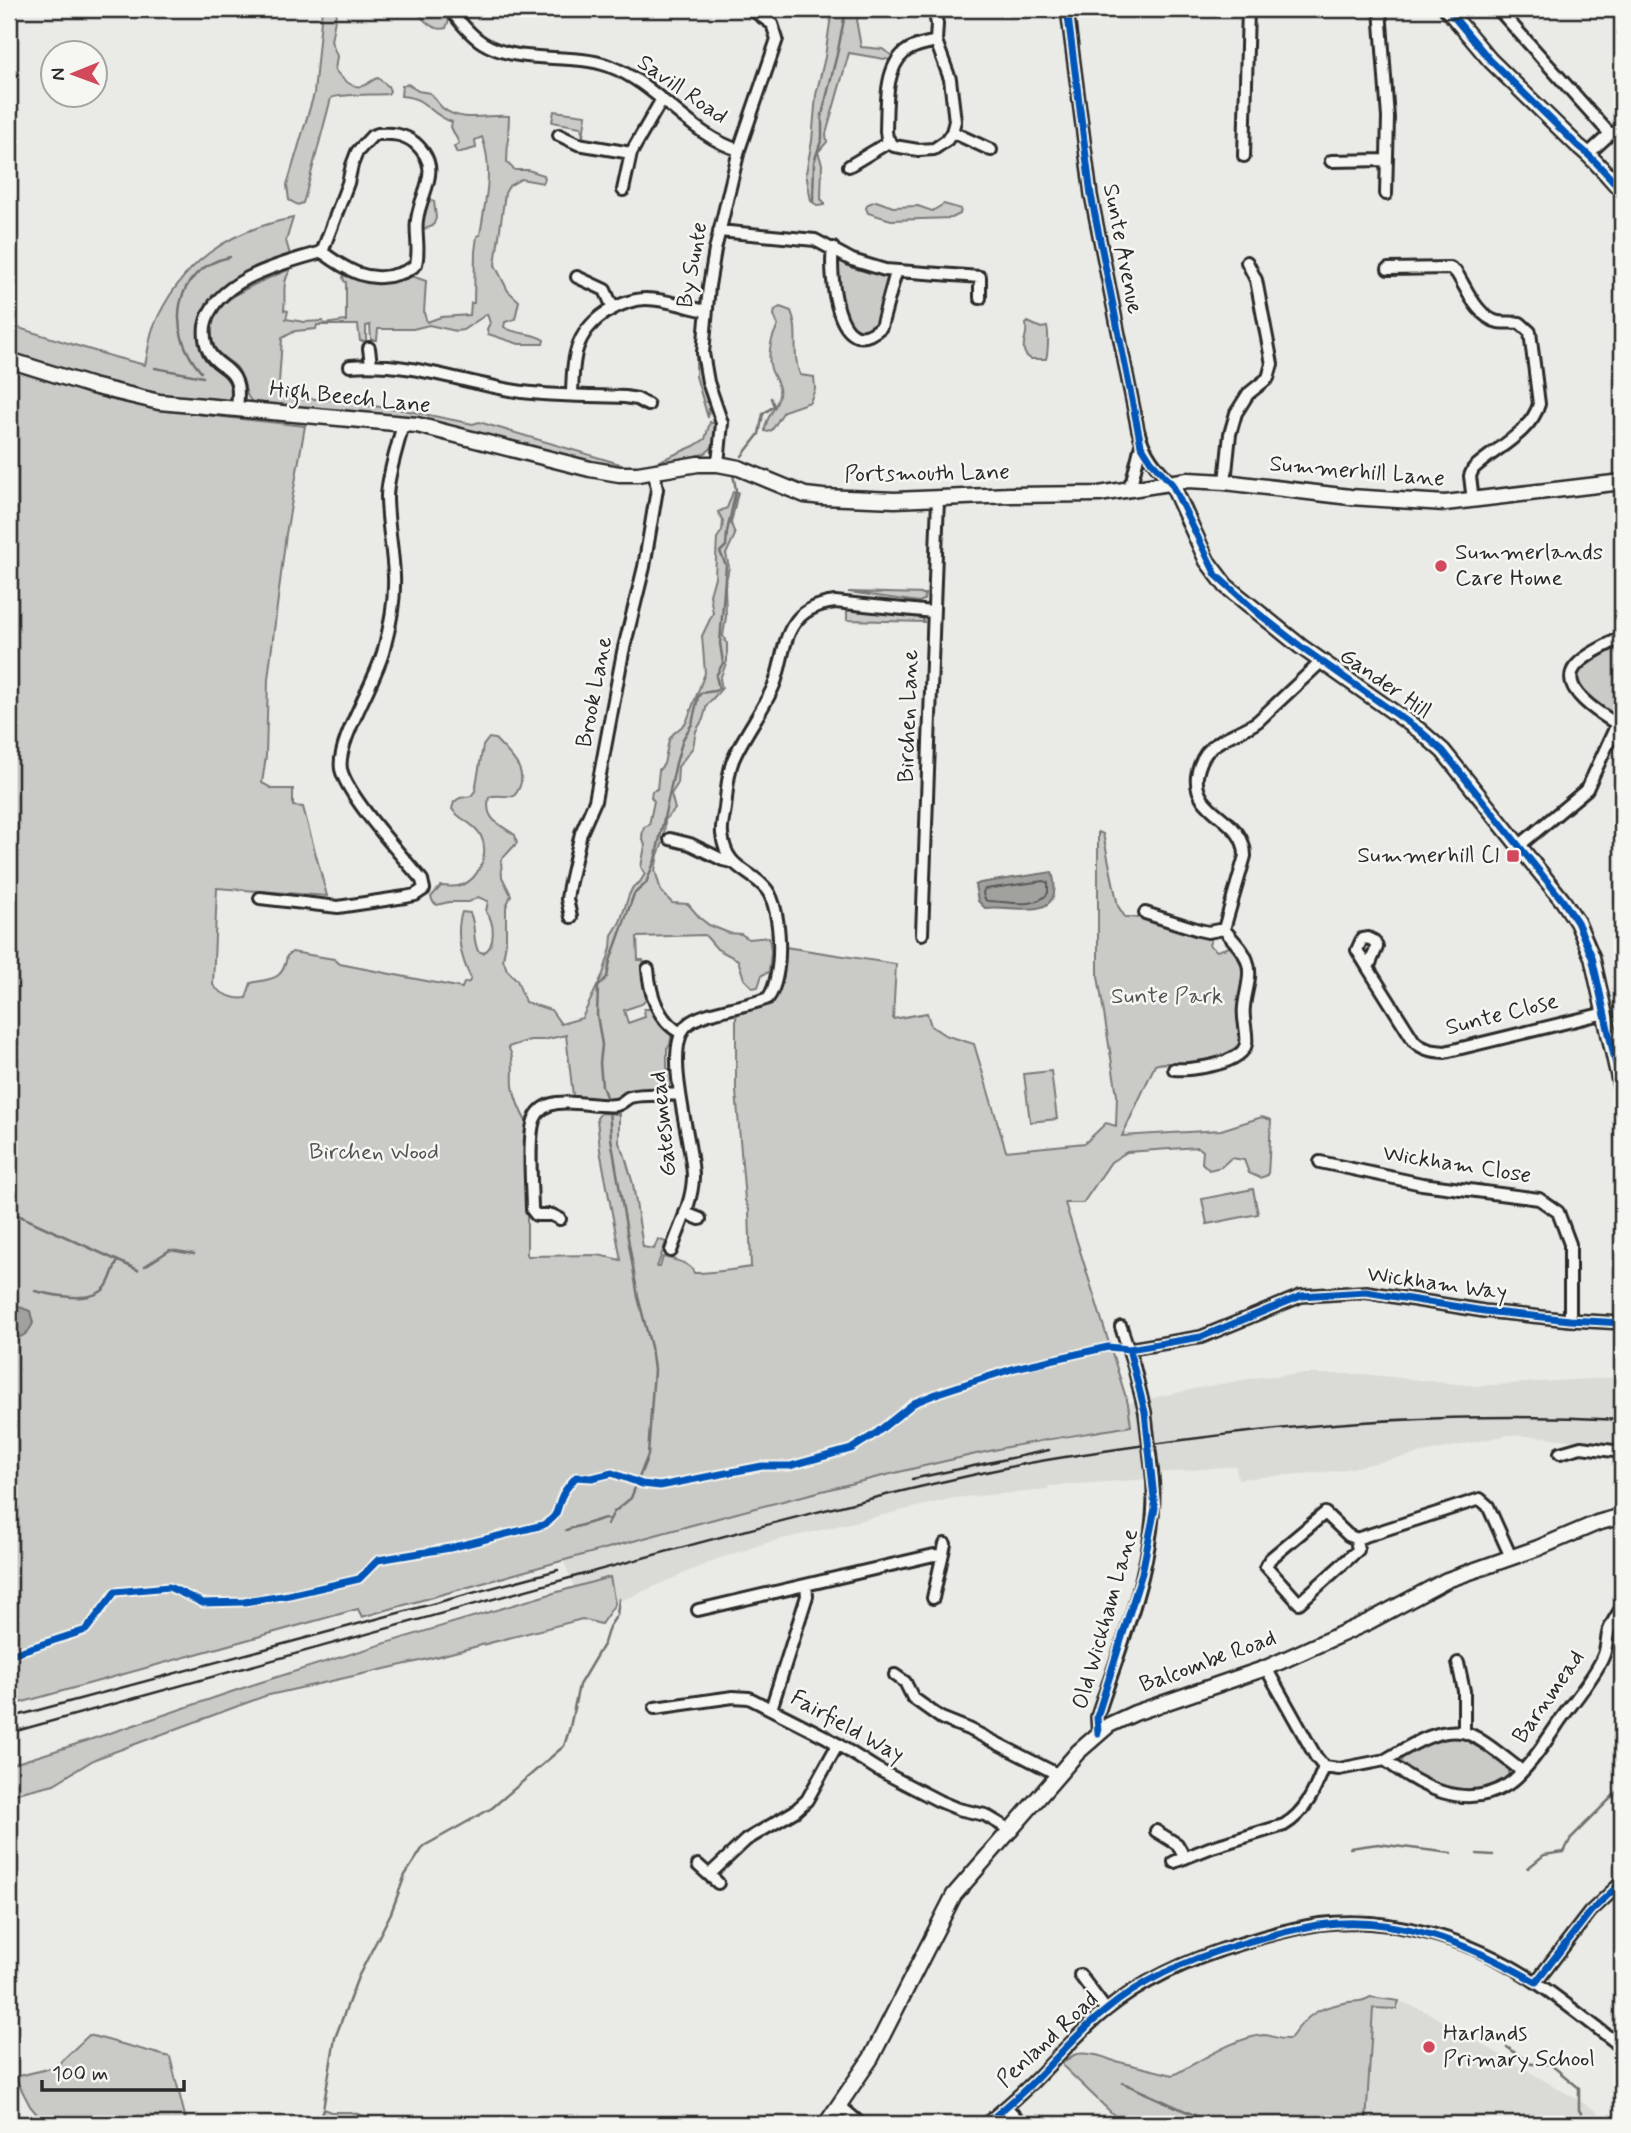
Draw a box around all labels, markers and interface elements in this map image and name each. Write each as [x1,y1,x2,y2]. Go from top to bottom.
north arrow [38,38,108,108]
street label: Savill Road [631,48,733,132]
text: N [46,68,71,81]
street label: Sunte Avenue [1095,181,1149,317]
street label: By Sunte [671,220,715,310]
street label: High Beech Lane [268,375,432,423]
street label: Summerhill Lane [1268,449,1446,495]
street label: Portsmouth Lane [844,458,1010,490]
place label: Summerlands Care Home [1455,538,1603,594]
marker: Summerlands Care Home [1433,558,1449,574]
street label: Brook Lane [570,634,620,750]
street label: Gander Hill [1333,641,1437,727]
street label: Birchen Lane [892,649,926,783]
place label: Summerhill Cl [1357,841,1499,871]
marker: Summerhill Cl [1505,848,1521,864]
park label: Sunte Park [1111,982,1223,1012]
street label: Sunte Close [1443,987,1561,1043]
street label: Gatesmead [644,1070,684,1178]
park label: Birchen Wood [309,1138,439,1168]
street label: Wickham Close [1381,1138,1533,1192]
street label: Wickham Way [1365,1259,1509,1309]
street label: Old Wickham Lane [1066,1525,1146,1713]
street label: Balcombe Road [1136,1623,1280,1701]
street label: Barnmead [1506,1644,1592,1750]
street label: Fairfield Way [785,1683,909,1771]
street label: Penland Road [991,1985,1105,2095]
place label: Harlands Primary School [1443,2019,1595,2075]
marker: Harlands Primary School [1421,2039,1437,2055]
scale bar [42,2049,184,2093]
text: 100 m [52,2060,108,2088]

